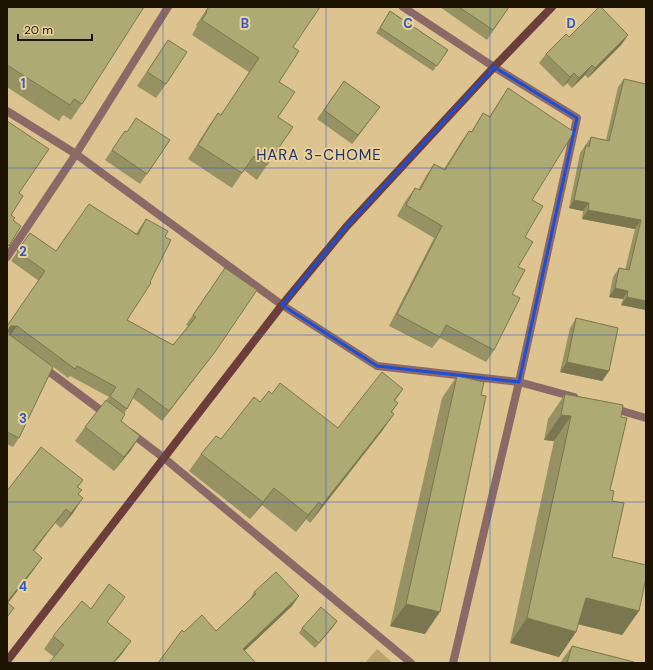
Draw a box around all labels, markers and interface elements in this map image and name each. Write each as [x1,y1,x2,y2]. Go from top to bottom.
text: B [241,15,249,32]
text: C [403,15,413,32]
text: D [566,15,576,32]
scale bar [18,16,92,42]
text: 20 m [24,22,53,38]
text: 1 [21,75,25,92]
district label: HARA 3-CHOME [256,145,382,165]
text: 2 [19,243,27,260]
text: 3 [19,410,27,427]
text: 4 [19,578,27,595]

